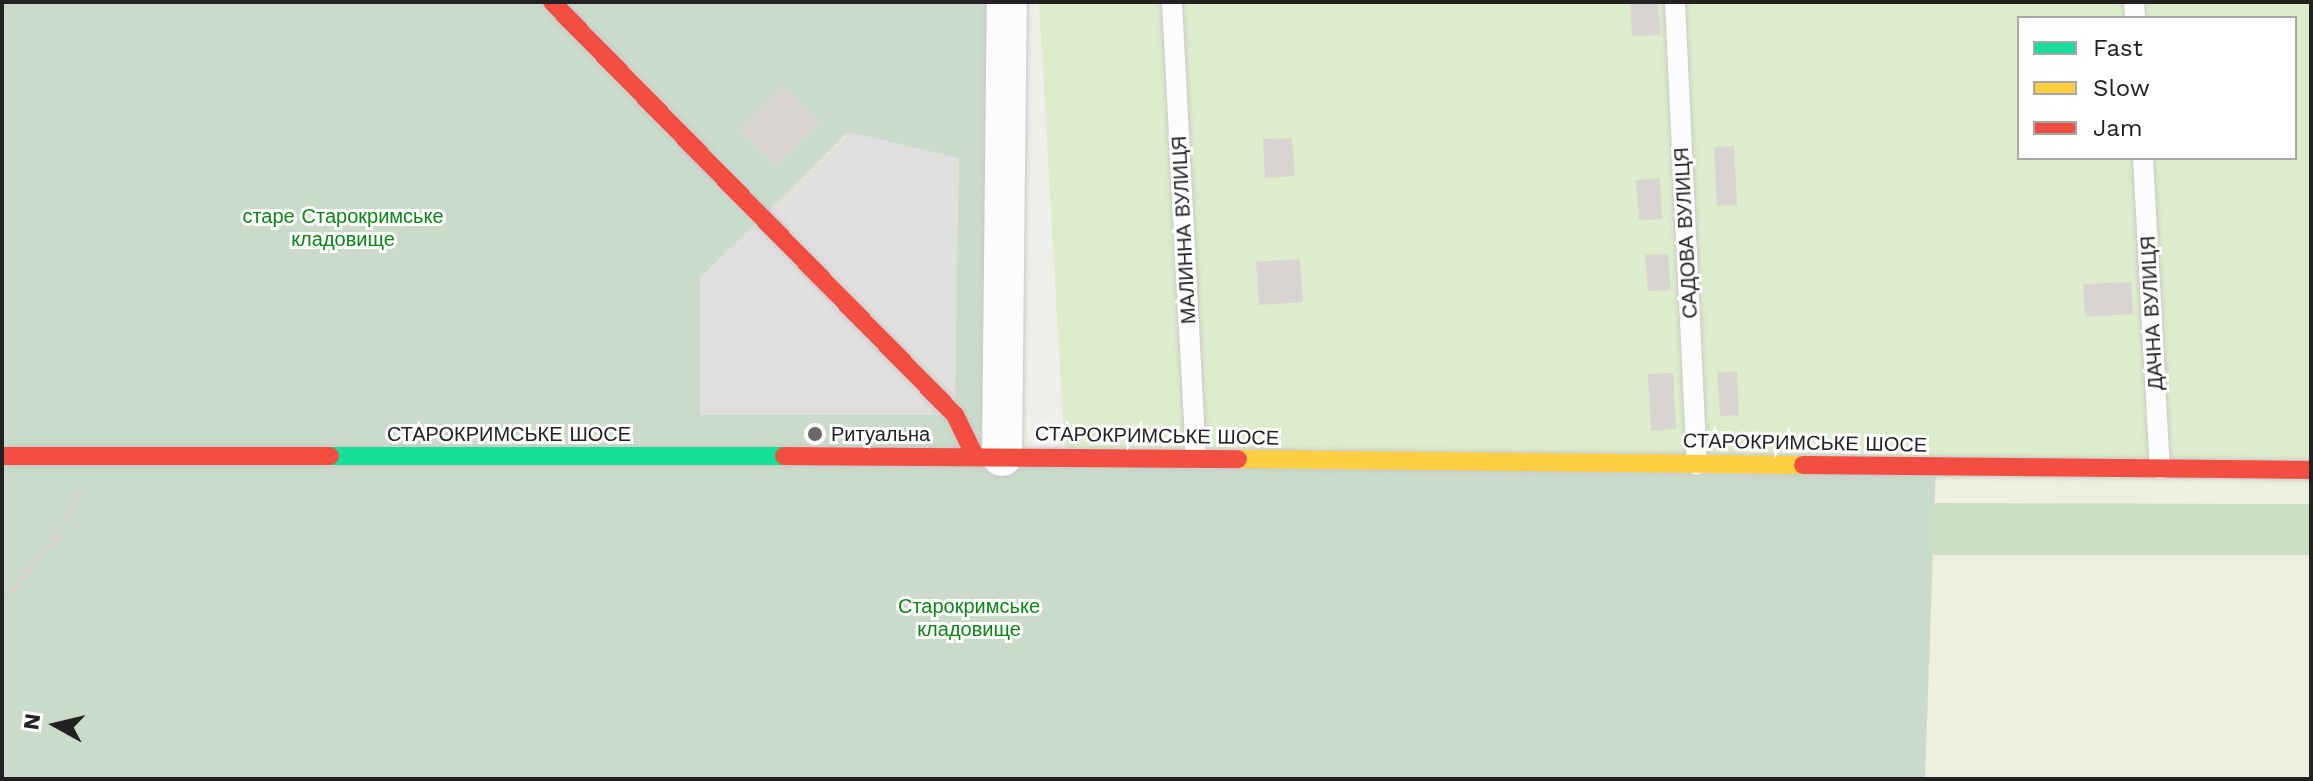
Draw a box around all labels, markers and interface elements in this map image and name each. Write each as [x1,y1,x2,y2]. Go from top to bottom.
legend [2017,16,2297,160]
text: Fast [2093,34,2143,62]
text: Slow [2093,74,2150,102]
text: Jam [2093,114,2143,142]
street label: МАЛИННА ВУЛИЦЯ [1167,135,1201,325]
street label: САДОВА ВУЛИЦЯ [1670,147,1702,319]
park label: старе Старокримське кладовище [242,205,444,252]
street label: ДАЧНА ВУЛИЦЯ [2136,235,2168,391]
street label: СТАРОКРИМСЬКЕ ШОСЕ [387,422,631,446]
place label: Ритуальна [831,422,930,446]
street label: СТАРОКРИМСЬКЕ ШОСЕ [1035,422,1279,450]
marker: Ритуальна [806,425,824,443]
street label: СТАРОКРИМСЬКЕ ШОСЕ [1683,429,1927,457]
park label: Старокримське кладовище [898,594,1040,641]
north arrow [16,685,96,765]
text: N [18,712,45,731]

